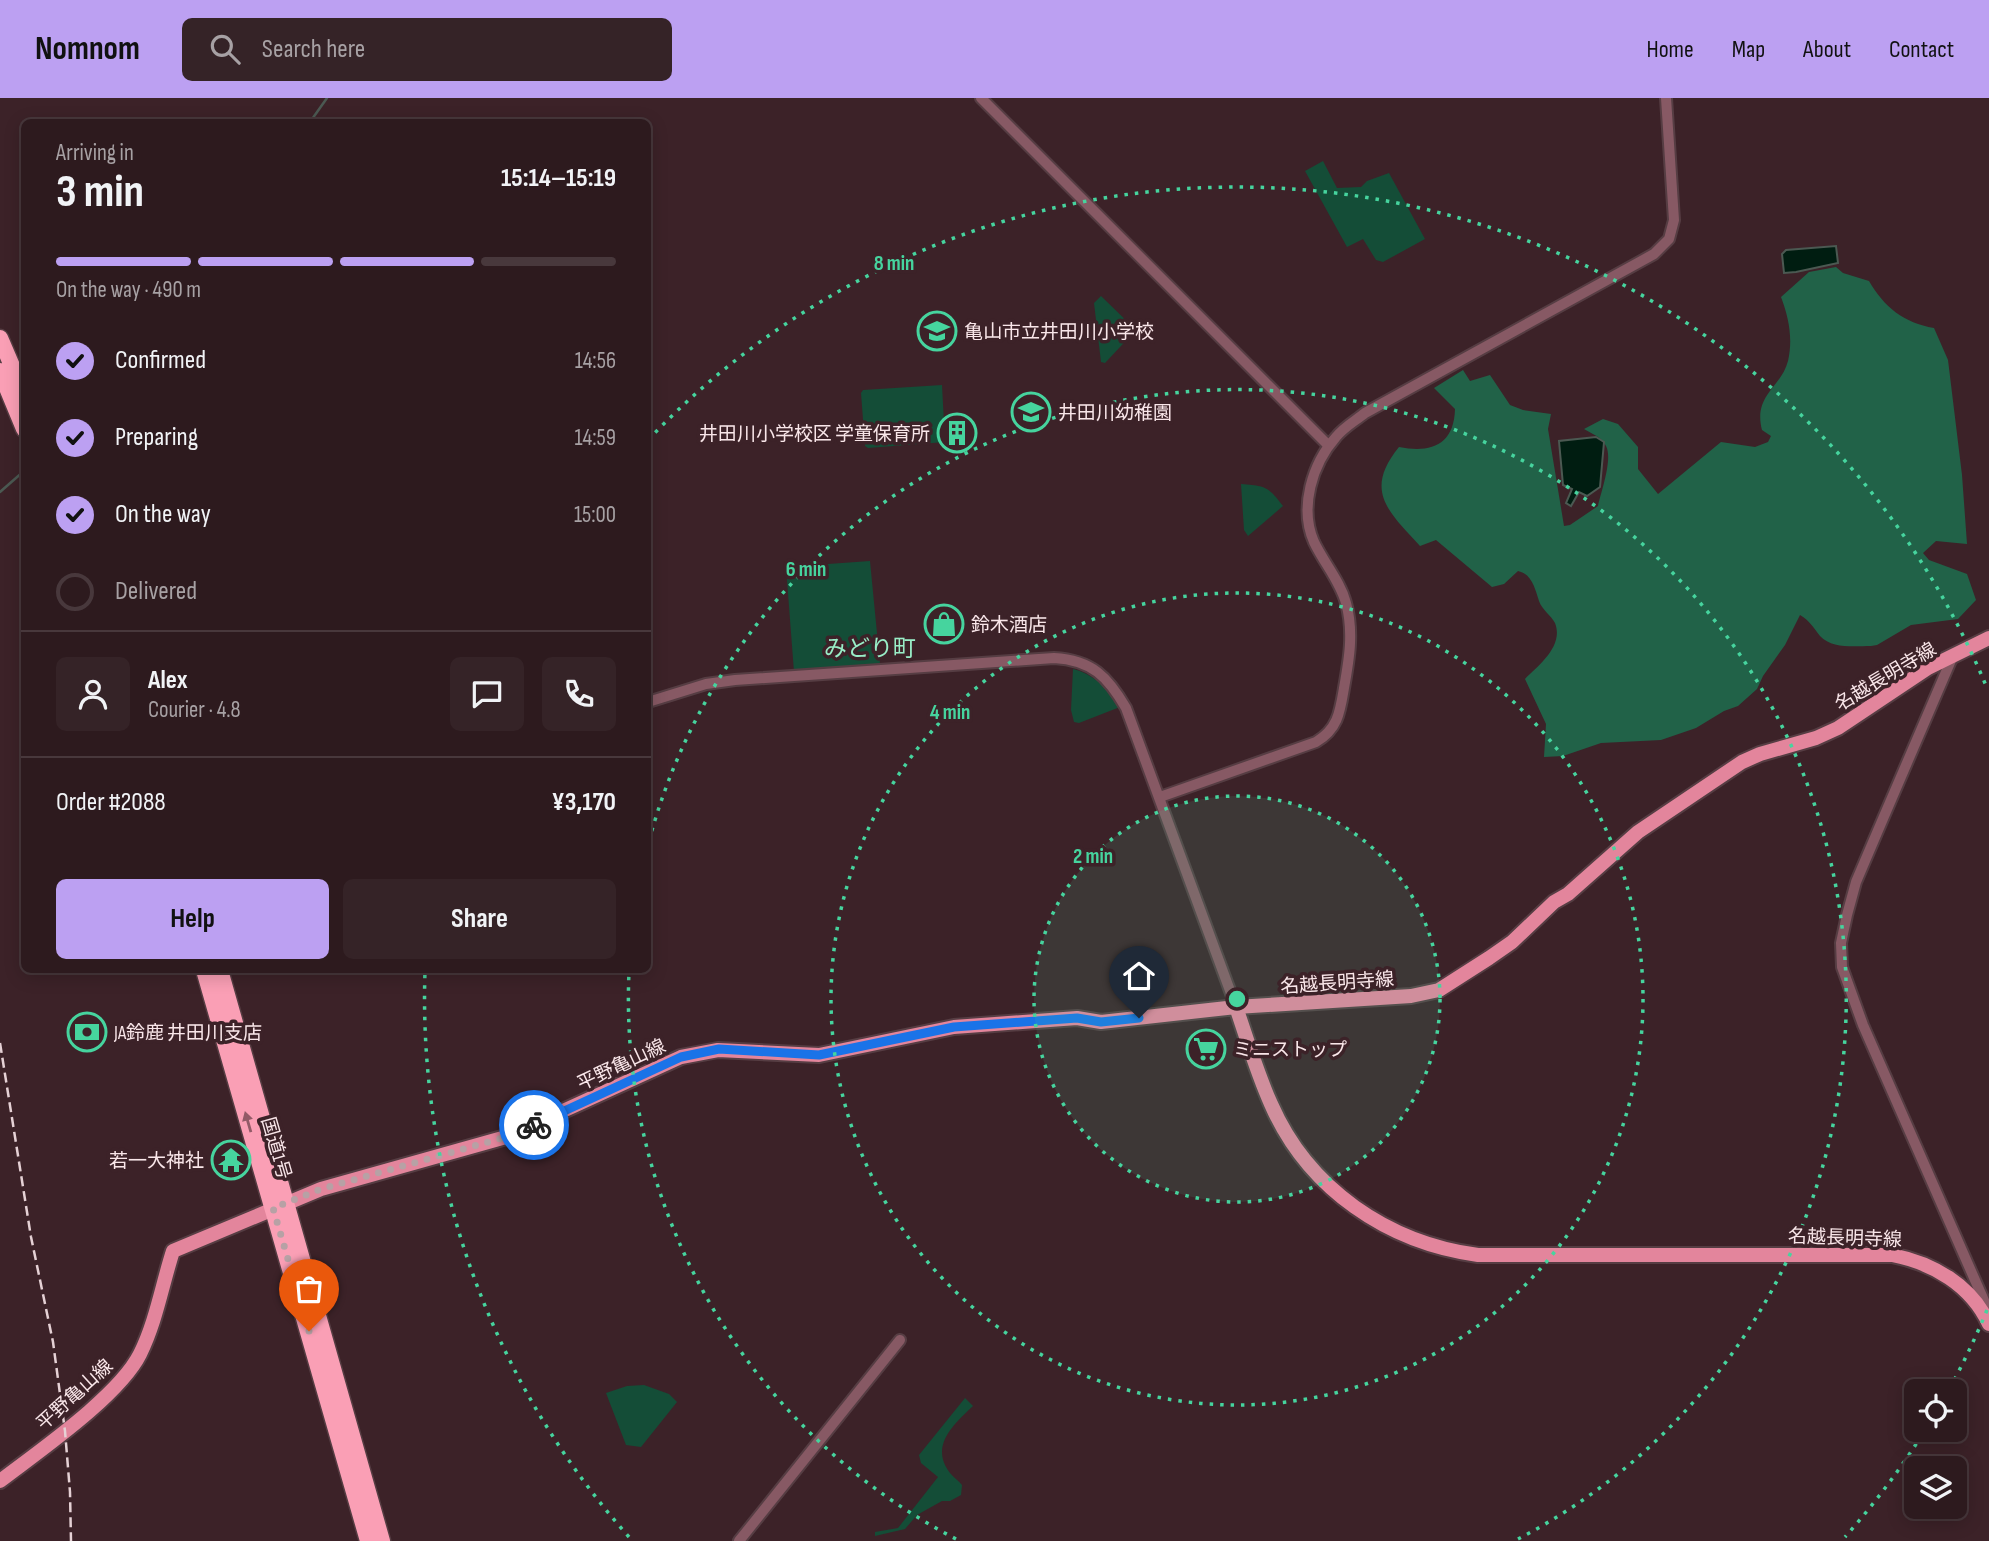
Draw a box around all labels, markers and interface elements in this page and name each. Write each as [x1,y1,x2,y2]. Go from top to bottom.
search box [182,18,672,81]
text: Nomnom [35,29,140,69]
icon: search [206,30,244,68]
text: Search here [262,34,365,65]
text: Home [1646,35,1694,64]
text: Map [1732,35,1765,64]
text: About [1803,35,1851,64]
text: Contact [1889,35,1954,64]
text: Arriving in [56,139,134,167]
text: 15:14–15:19 [501,163,616,194]
text: 3 min [56,165,144,220]
text: 8 min [874,251,914,276]
text: On the way · 490 m [56,276,201,304]
school or university icon: 亀山市立井田川小学校 [916,310,958,352]
place label: 亀山市立井田川小学校 [964,321,1154,344]
icon: check [56,342,94,380]
text: Confirmed [115,345,206,376]
text: 14:56 [575,347,616,375]
school or university icon: 井田川幼稚園 [1010,391,1052,433]
place label: 井田川幼稚園 [1058,402,1172,425]
building icon: 井田川小学校区 学童保育所 [936,412,978,454]
icon: check [56,419,94,457]
text: Preparing [115,422,198,453]
place label: 井田川小学校区 学童保育所 [699,423,930,446]
text: 14:59 [575,424,616,452]
icon: check [56,496,94,534]
text: On the way [115,499,211,530]
text: 15:00 [574,501,616,529]
text: 6 min [786,557,826,582]
text: Delivered [115,576,197,607]
shop icon: 鈴木酒店 [923,603,965,645]
place label: 鈴木酒店 [971,614,1047,637]
district label: みどり町 [824,635,916,663]
street label: 名越長明寺線 [1831,638,1941,717]
button: person [56,657,130,731]
button: chat [450,657,524,731]
button: phone [542,657,616,731]
text: Alex [148,665,188,696]
text: Courier · 4.8 [148,696,241,724]
text: 4 min [930,700,970,725]
text: Order #2088 [56,787,166,818]
text: ¥3,170 [551,787,616,818]
text: 2 min [1073,844,1113,869]
button: Help [56,879,329,959]
button: Share [343,879,616,959]
pin [1109,946,1169,1018]
icon: home [1120,957,1158,995]
street label: 名越長明寺線 [1279,968,1395,999]
centre of rings [1225,987,1249,1011]
bank icon: JA鈴鹿 井田川支店 [66,1011,108,1053]
place label: JA鈴鹿 井田川支店 [113,1022,262,1045]
supermarket icon: ミニストップ [1185,1028,1227,1070]
street label: 平野亀山線 [574,1035,670,1096]
place label: ミニストップ [1233,1039,1347,1062]
courier [499,1090,569,1160]
icon: bike [515,1106,553,1144]
one-way arrow [242,1112,252,1133]
street label: 国道1号 [256,1115,295,1182]
temple icon: 若一大神社 [210,1139,252,1181]
place label: 若一大神社 [109,1150,204,1173]
street label: 名越長明寺線 [1788,1225,1902,1252]
pin [279,1259,339,1331]
icon: bag [290,1270,328,1308]
street label: 平野亀山線 [32,1355,118,1435]
map controls [1904,1379,1967,1519]
button: locate [1904,1379,1967,1442]
button: layers [1904,1456,1967,1519]

